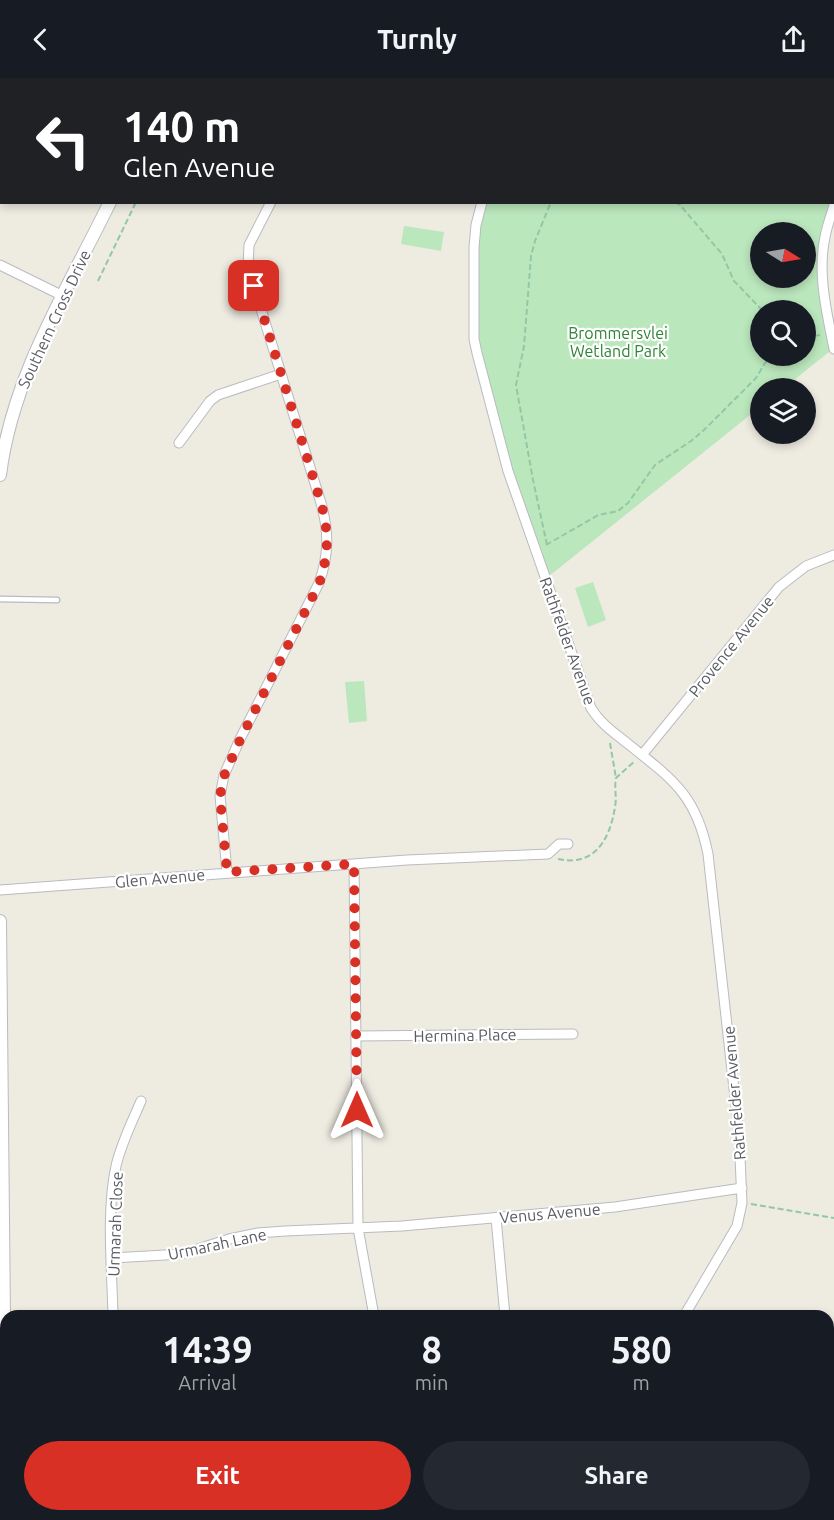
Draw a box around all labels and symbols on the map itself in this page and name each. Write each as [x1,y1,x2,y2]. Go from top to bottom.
north arrow [750,222,816,288]
street label: Southern Cross Drive [14,247,94,391]
pin [228,260,279,311]
park label: Brommersvlei Wetland Park [568,324,668,360]
street label: Rathfelder Avenue [537,575,599,707]
street label: Provence Avenue [685,592,777,700]
street label: Glen Avenue [114,865,206,891]
street label: Hermina Place [413,1025,517,1045]
street label: Rathfelder Avenue [719,1025,749,1161]
position arrow [325,1078,389,1142]
street label: Urmarah Close [104,1171,126,1277]
street label: Venus Avenue [499,1200,601,1226]
street label: Urmarah Lane [166,1225,268,1263]

